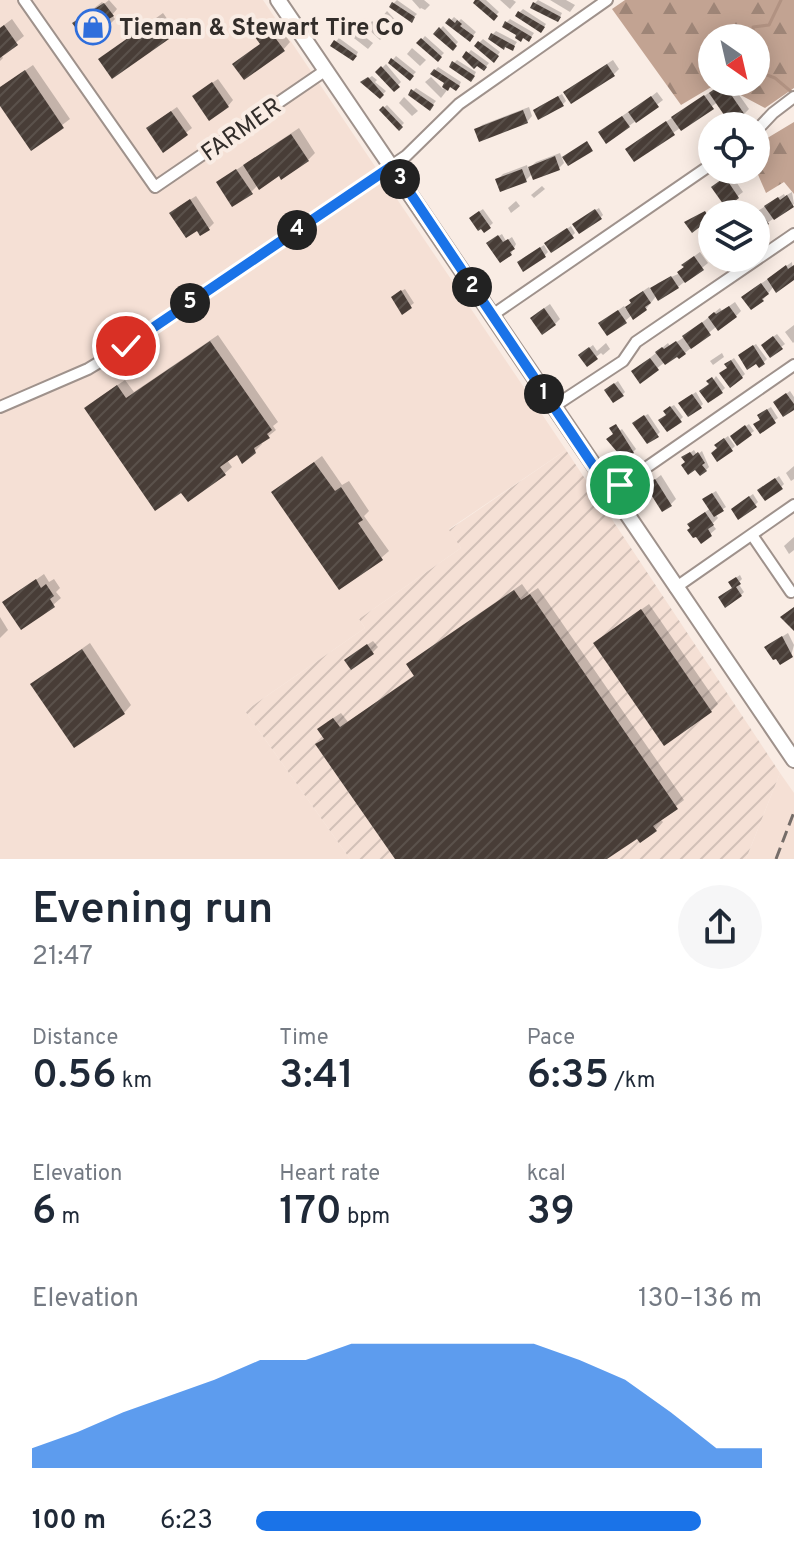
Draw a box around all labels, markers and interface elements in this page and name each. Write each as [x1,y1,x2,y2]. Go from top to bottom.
shop icon: Tieman & Stewart Tire Co [74,8,112,46]
place label: Tieman & Stewart Tire Co [119,14,404,44]
north arrow [698,24,770,96]
map controls [698,24,770,272]
street label: FARMER [196,92,288,169]
button: locate [698,112,770,184]
pin: 3 [380,159,420,199]
text: 3 [393,165,407,192]
button: layers [698,200,770,272]
pin: 4 [277,210,317,250]
text: 4 [290,216,304,243]
pin: 2 [452,267,492,307]
text: 2 [465,273,479,300]
pin: 5 [170,283,210,323]
text: 5 [183,289,197,316]
pin [92,312,160,380]
icon: check [104,324,148,368]
pin: 1 [524,374,564,414]
text: 1 [540,380,548,407]
pin [586,451,654,519]
icon: arrive [598,463,642,507]
text: Evening run [32,883,273,939]
button: share [678,885,762,969]
text: 21:47 [32,941,93,974]
text: Distance [32,1025,118,1052]
text: Time [279,1025,329,1052]
text: Pace [527,1025,575,1052]
text: 0.56 [32,1052,116,1102]
text: 3:41 [279,1052,354,1102]
text: 6:35 [527,1052,609,1102]
text: km [116,1068,152,1095]
text: /km [609,1068,655,1095]
text: Elevation [32,1161,122,1188]
text: Heart rate [279,1161,380,1188]
text: kcal [527,1161,566,1188]
text: 6 [32,1188,56,1238]
text: 170 [279,1188,342,1238]
text: 39 [527,1188,575,1238]
text: m [56,1204,80,1231]
text: bpm [342,1204,390,1231]
text: Elevation [32,1283,139,1316]
text: 130–136 m [638,1283,762,1316]
text: 100 m [32,1505,106,1538]
text: 6:23 [160,1505,213,1538]

